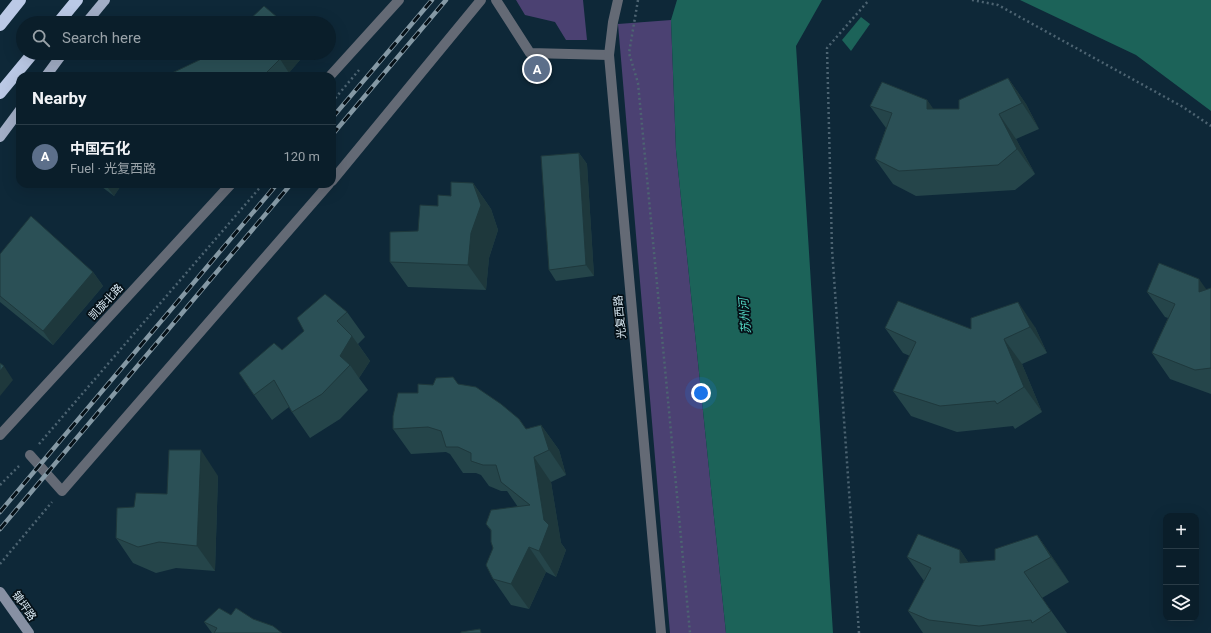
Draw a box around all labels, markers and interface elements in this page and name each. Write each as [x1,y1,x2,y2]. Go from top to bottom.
search box [16,16,336,60]
icon: search [30,27,52,49]
text: Search here [62,29,141,47]
pin: A [524,54,550,84]
text: Nearby [32,88,87,108]
text: 中国石化 [70,140,130,158]
text: A [41,149,49,164]
text: 120 m [283,149,320,164]
text: Fuel · 光复西路 [70,161,156,176]
street label: 凯旋北路 [86,281,126,323]
street label: 光复西路 [612,295,628,339]
water label: 苏州河 [736,295,754,335]
your location [691,383,711,403]
map controls [1163,513,1199,621]
button: + [1163,513,1199,549]
button: − [1163,549,1199,585]
button: layers [1163,585,1199,621]
street label: 镇坪路 [9,589,39,623]

